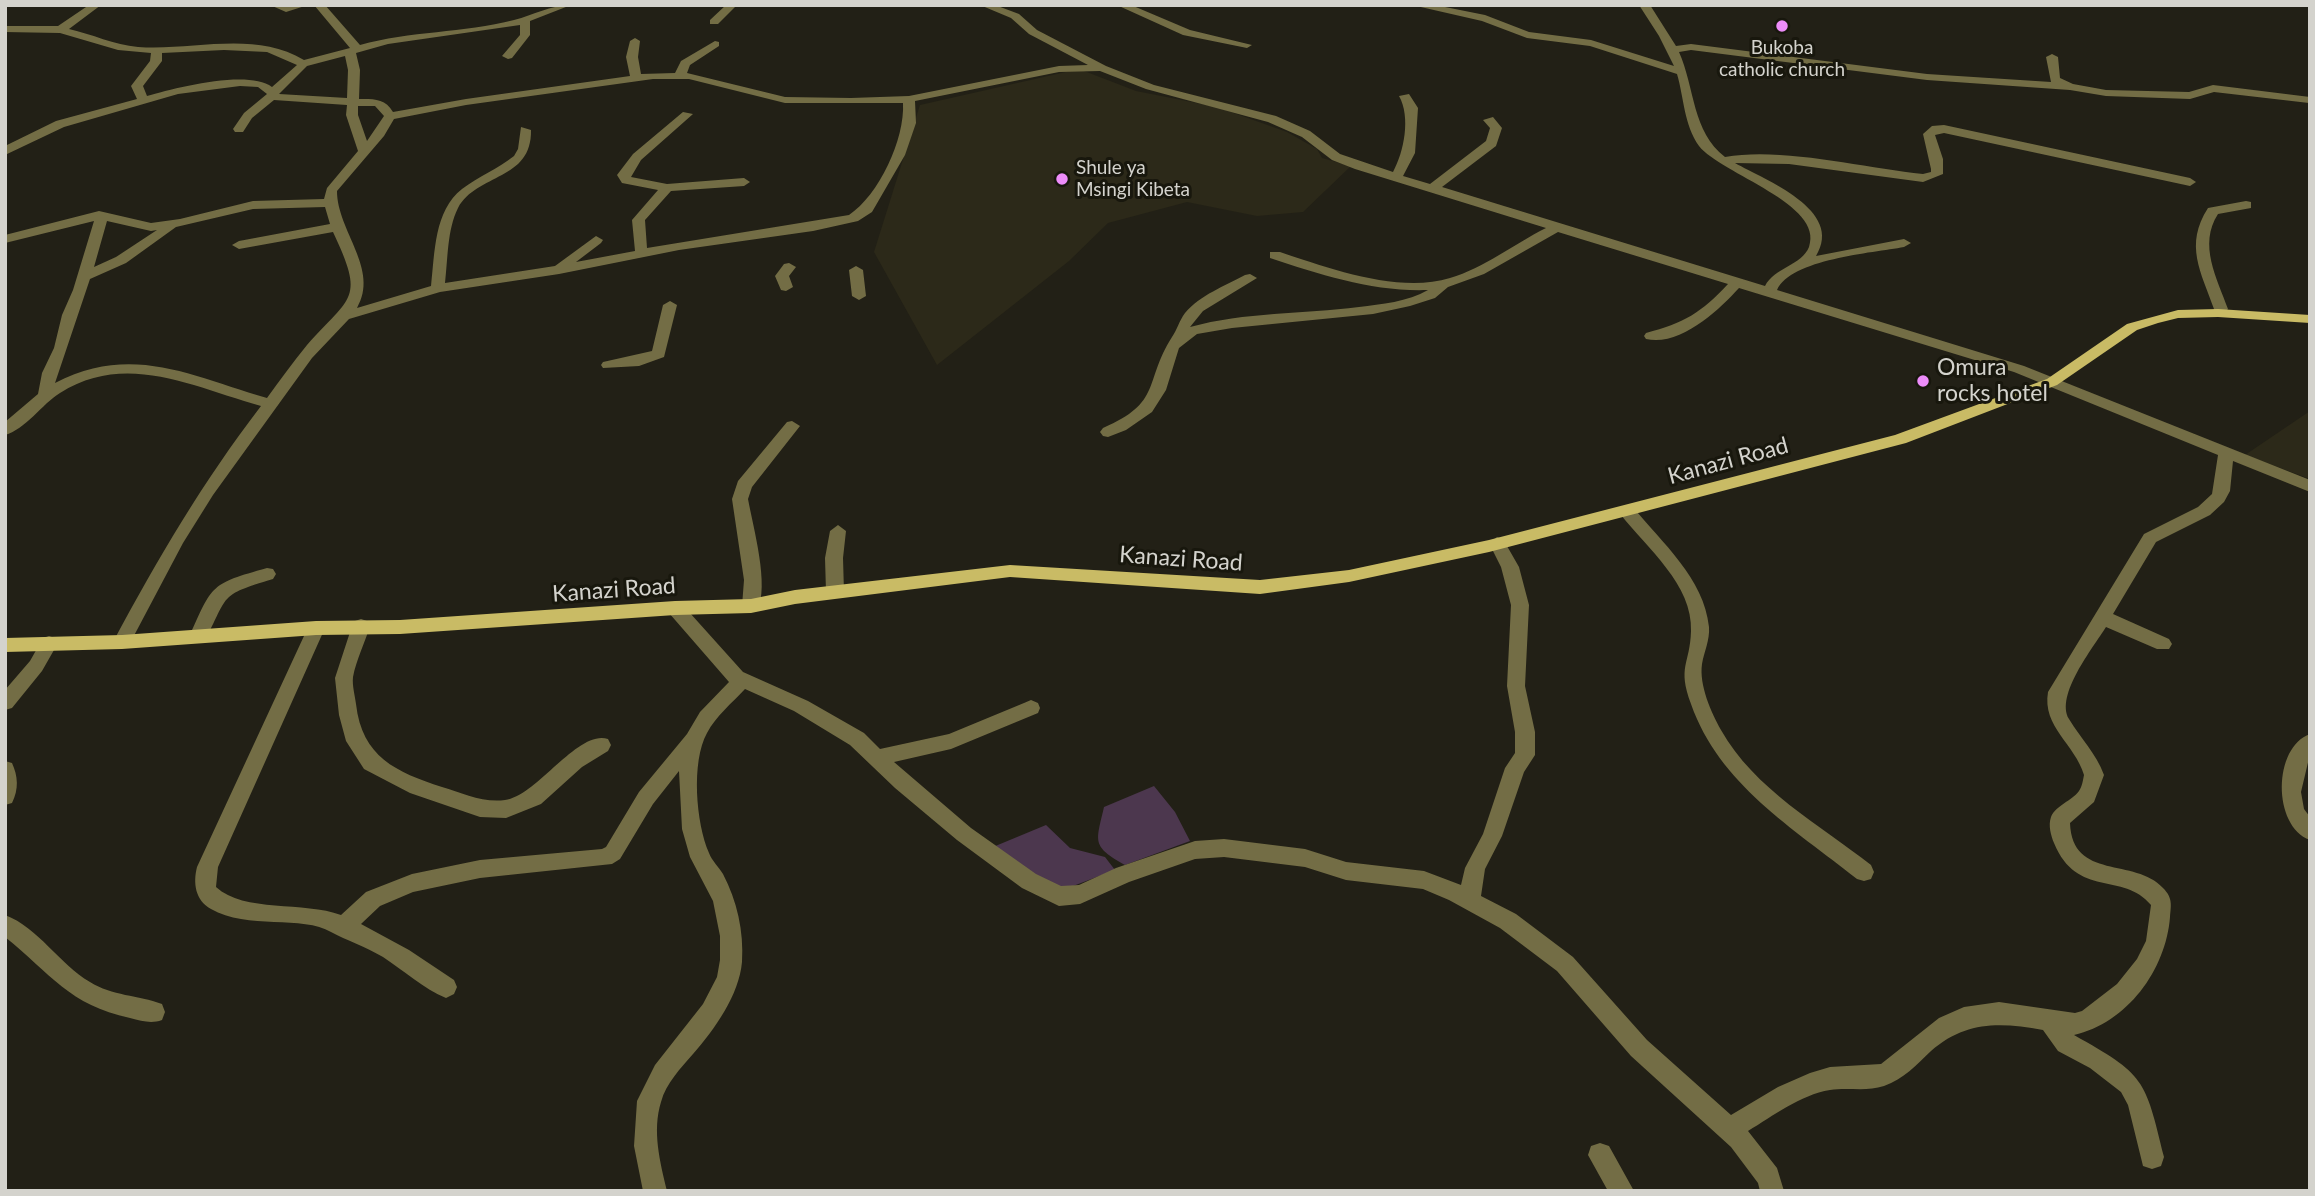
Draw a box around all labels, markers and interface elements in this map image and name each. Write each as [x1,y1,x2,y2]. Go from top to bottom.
marker: Bukoba catholic church [1774,18,1790,34]
place label: Bukoba catholic church [1719,37,1845,81]
place label: Shule ya Msingi Kibeta [1076,157,1190,201]
marker: Shule ya Msingi Kibeta [1054,171,1070,187]
place label: Omura rocks hotel [1937,354,2048,408]
marker: Omura rocks hotel [1915,373,1931,389]
street label: Kanazi Road [1665,432,1791,490]
street label: Kanazi Road [1118,541,1244,577]
street label: Kanazi Road [551,572,677,608]

